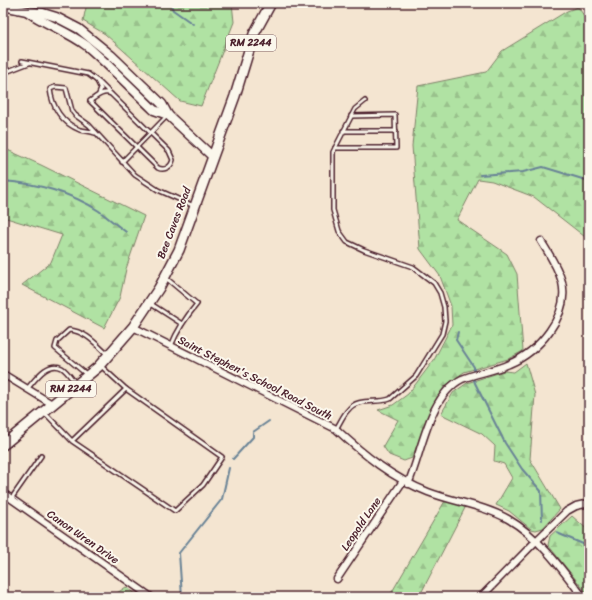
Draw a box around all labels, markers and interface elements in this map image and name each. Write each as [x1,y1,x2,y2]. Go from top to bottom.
road number: RM 2244 [226,35,276,51]
street label: Bee Caves Road [152,183,197,262]
street label: Saint Stephen's School Road South [174,331,336,425]
road number: RM 2244 [46,381,96,397]
street label: Leopold Lane [336,493,386,555]
street label: Canon Wren Drive [43,505,123,569]

